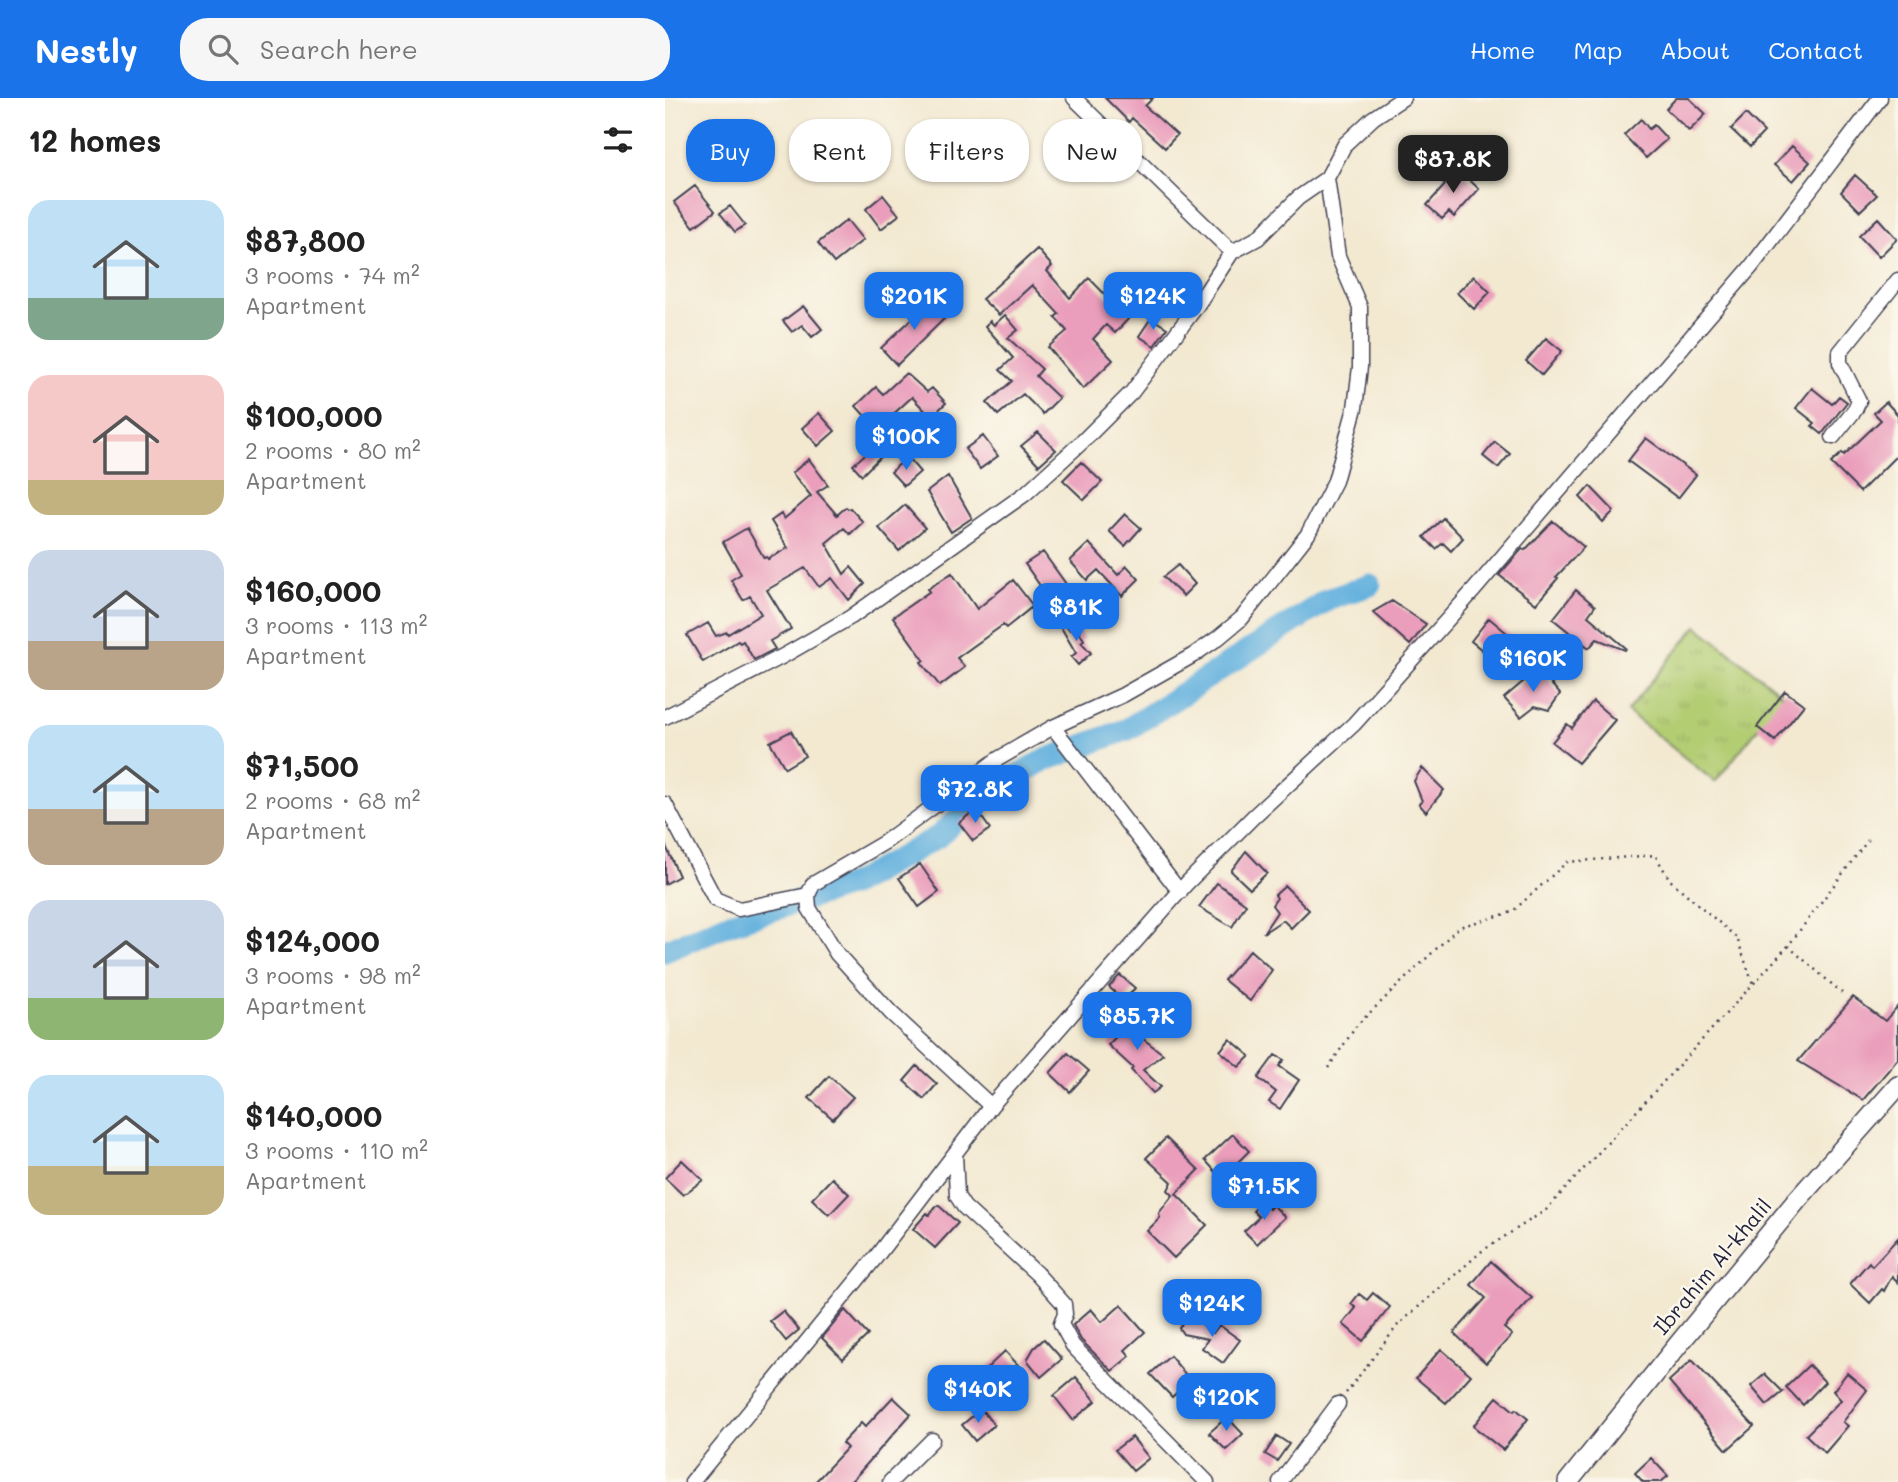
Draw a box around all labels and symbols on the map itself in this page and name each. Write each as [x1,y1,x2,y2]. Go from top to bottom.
pin: $87.8K [1396,136,1510,195]
pin: $201K [865,272,963,332]
pin: $124K [1104,272,1202,332]
pin: $100K [857,412,955,472]
pin: $81K [1035,584,1117,643]
pin: $160K [1484,634,1582,694]
pin: $72.8K [918,766,1032,825]
pin: $85.7K [1080,992,1194,1052]
pin: $71.5K [1207,1162,1321,1222]
street label: Ibrahim Al-khalil [1647,1192,1777,1340]
pin: $124K [1163,1280,1261,1339]
pin: $140K [929,1366,1027,1425]
pin: $120K [1177,1374,1275,1433]

